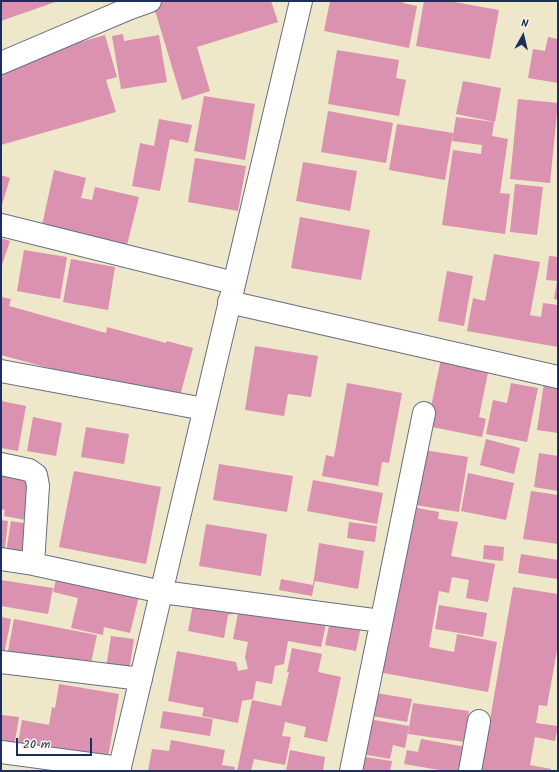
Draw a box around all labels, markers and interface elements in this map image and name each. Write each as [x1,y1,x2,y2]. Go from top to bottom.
text: N [520,15,529,34]
north arrow [503,16,543,56]
scale bar [18,730,94,756]
text: 20 m [23,735,50,754]

